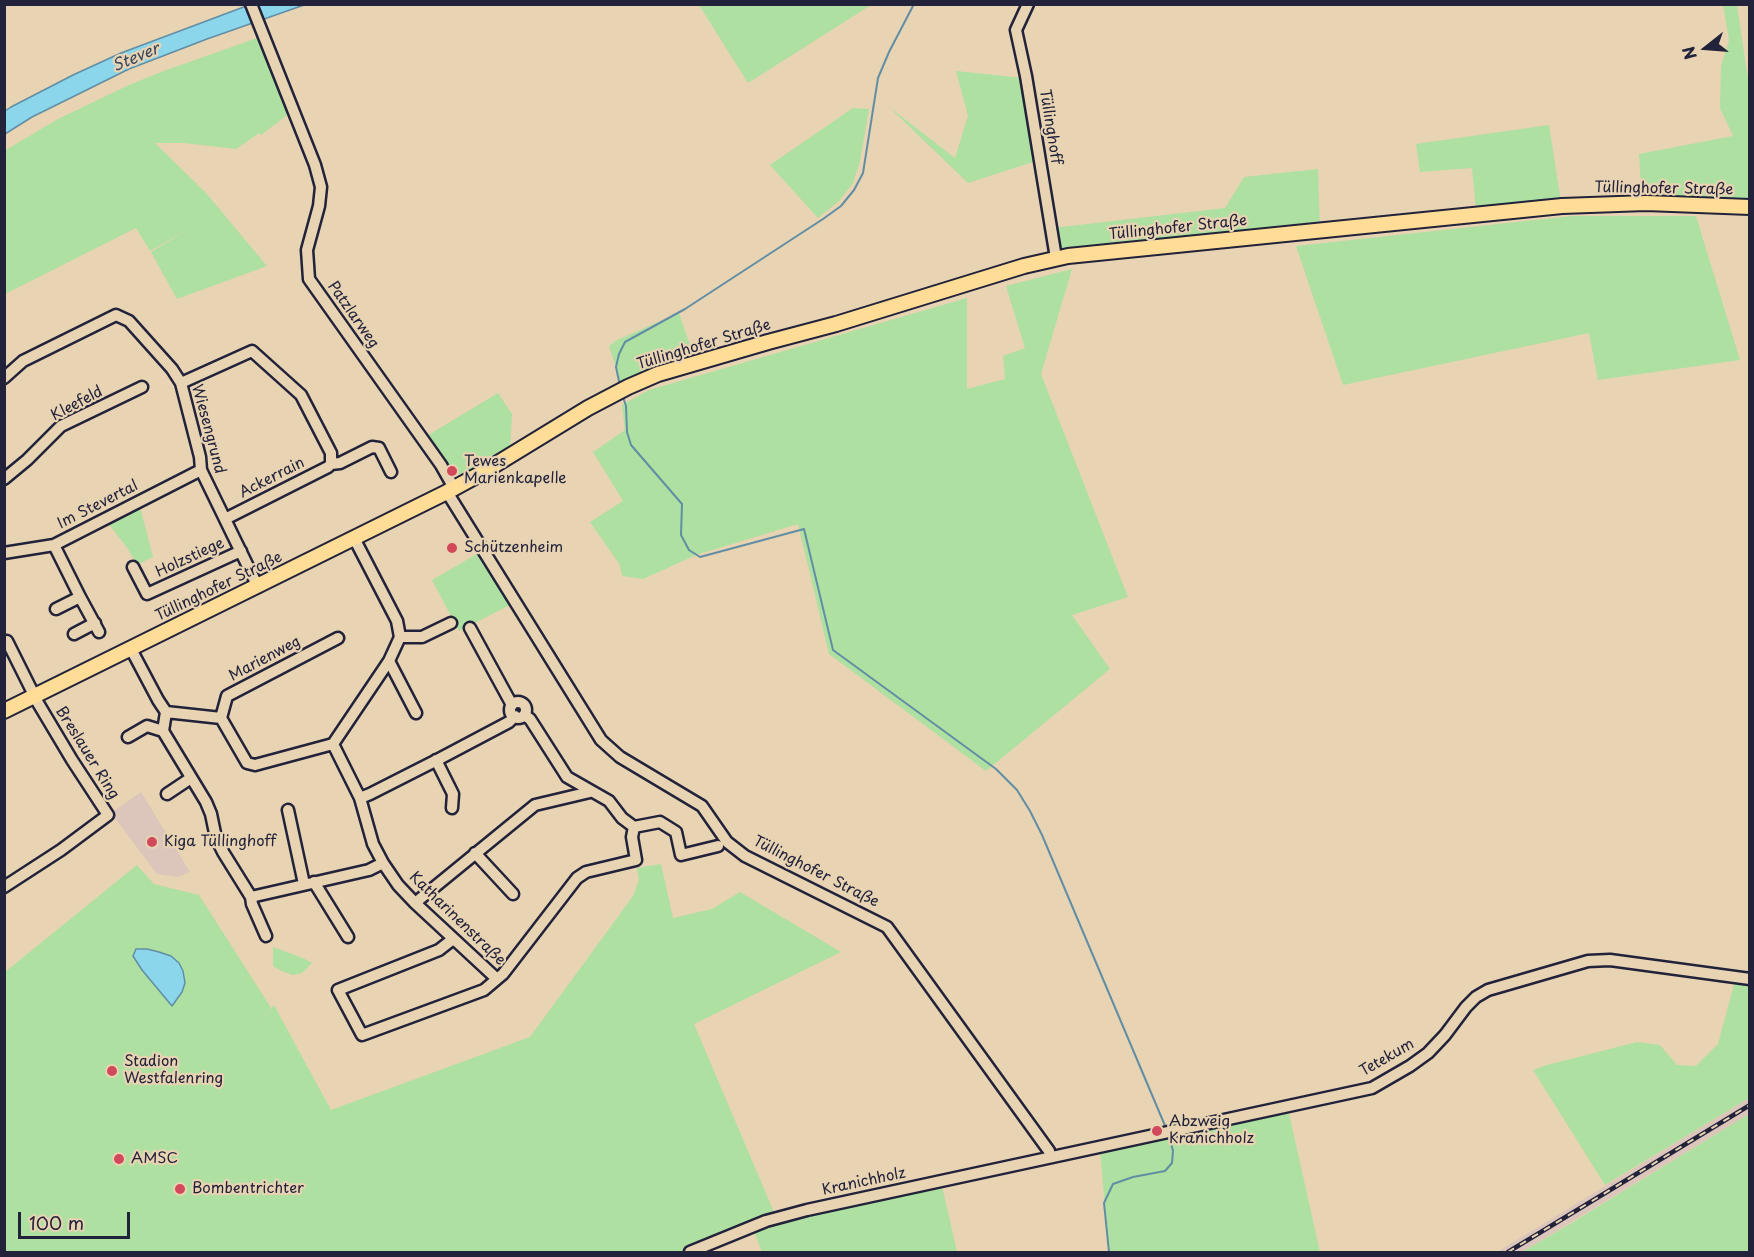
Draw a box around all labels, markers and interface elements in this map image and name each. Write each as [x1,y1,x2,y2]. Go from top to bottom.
north arrow [1676,18,1736,78]
water label: Stever [110,40,162,76]
text: N [1675,44,1702,63]
street label: Tüllinghoff [1035,88,1065,166]
street label: Tüllinghofer Straße [1594,179,1734,199]
street label: Tüllinghofer Straße [1108,212,1248,244]
street label: Patzlarweg [323,278,383,352]
street label: Tüllinghofer Straße [635,316,773,374]
street label: Wiesengrund [187,382,229,476]
street label: Kleefeld [48,383,106,425]
place label: Tewes Marienkapelle [464,453,566,488]
street label: Ackerrain [236,454,308,502]
marker: Tewes Marienkapelle [445,464,459,478]
street label: Im Stevertal [55,477,141,533]
street label: Holzstiege [153,534,227,582]
place label: Schützenheim [464,539,563,557]
marker: Schützenheim [445,541,459,555]
street label: Tüllinghofer Straße [153,549,285,625]
street label: Marienweg [226,633,304,685]
street label: Breslauer Ring [51,703,123,803]
street label: Tüllinghofer Straße [750,832,882,912]
place label: Kiga Tüllinghoff [164,833,276,851]
marker: Kiga Tüllinghoff [145,835,159,849]
street label: Katharinenstraße [405,868,509,970]
street label: Tetekum [1357,1035,1417,1081]
place label: Stadion Westfalenring [124,1053,223,1088]
marker: Stadion Westfalenring [105,1064,119,1078]
place label: Abzweig Kranichholz [1169,1113,1254,1148]
marker: Abzweig Kranichholz [1150,1124,1164,1138]
place label: AMSC [131,1150,178,1168]
marker: AMSC [112,1152,126,1166]
street label: Kranichholz [821,1164,907,1200]
place label: Bombentrichter [192,1180,304,1198]
marker: Bombentrichter [173,1182,187,1196]
scale bar [21,1200,134,1238]
text: 100 m [29,1209,84,1236]

